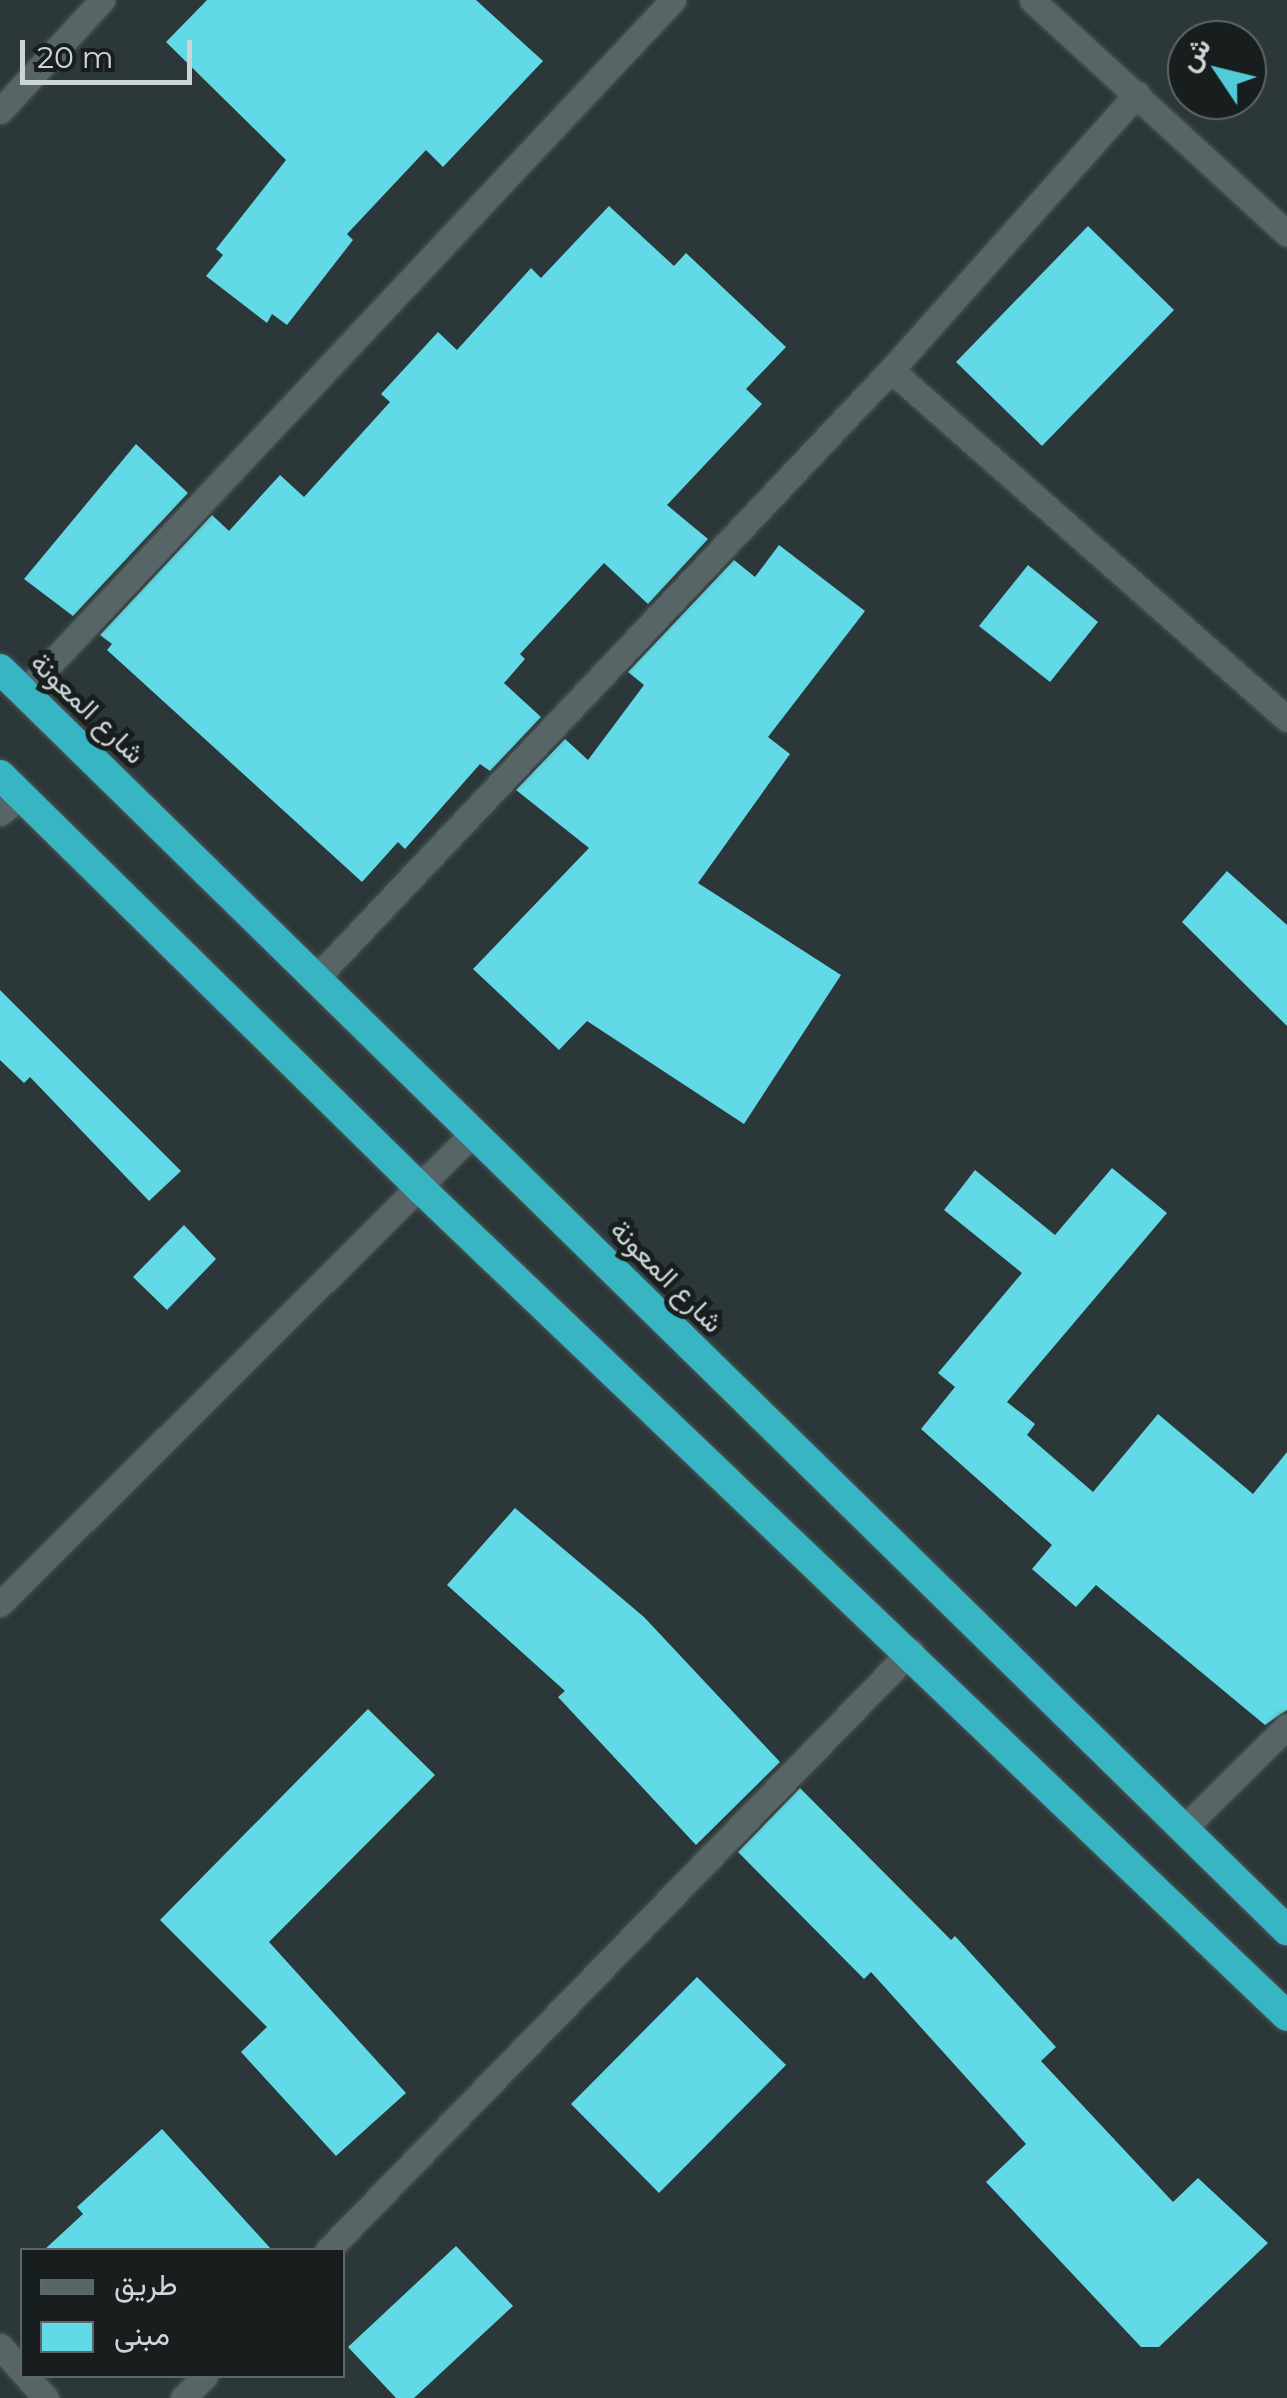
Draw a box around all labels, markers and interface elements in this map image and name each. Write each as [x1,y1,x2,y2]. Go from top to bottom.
scale bar [25,20,198,82]
north arrow [1167,20,1267,120]
text: ش [1170,30,1218,77]
text: 20 m [37,39,114,76]
street label: شارع المعونة [24,645,152,771]
street label: شارع المعونة [604,1213,730,1339]
legend [20,2248,345,2378]
text: طريق [114,2266,178,2303]
text: مبنى [114,2316,170,2353]

